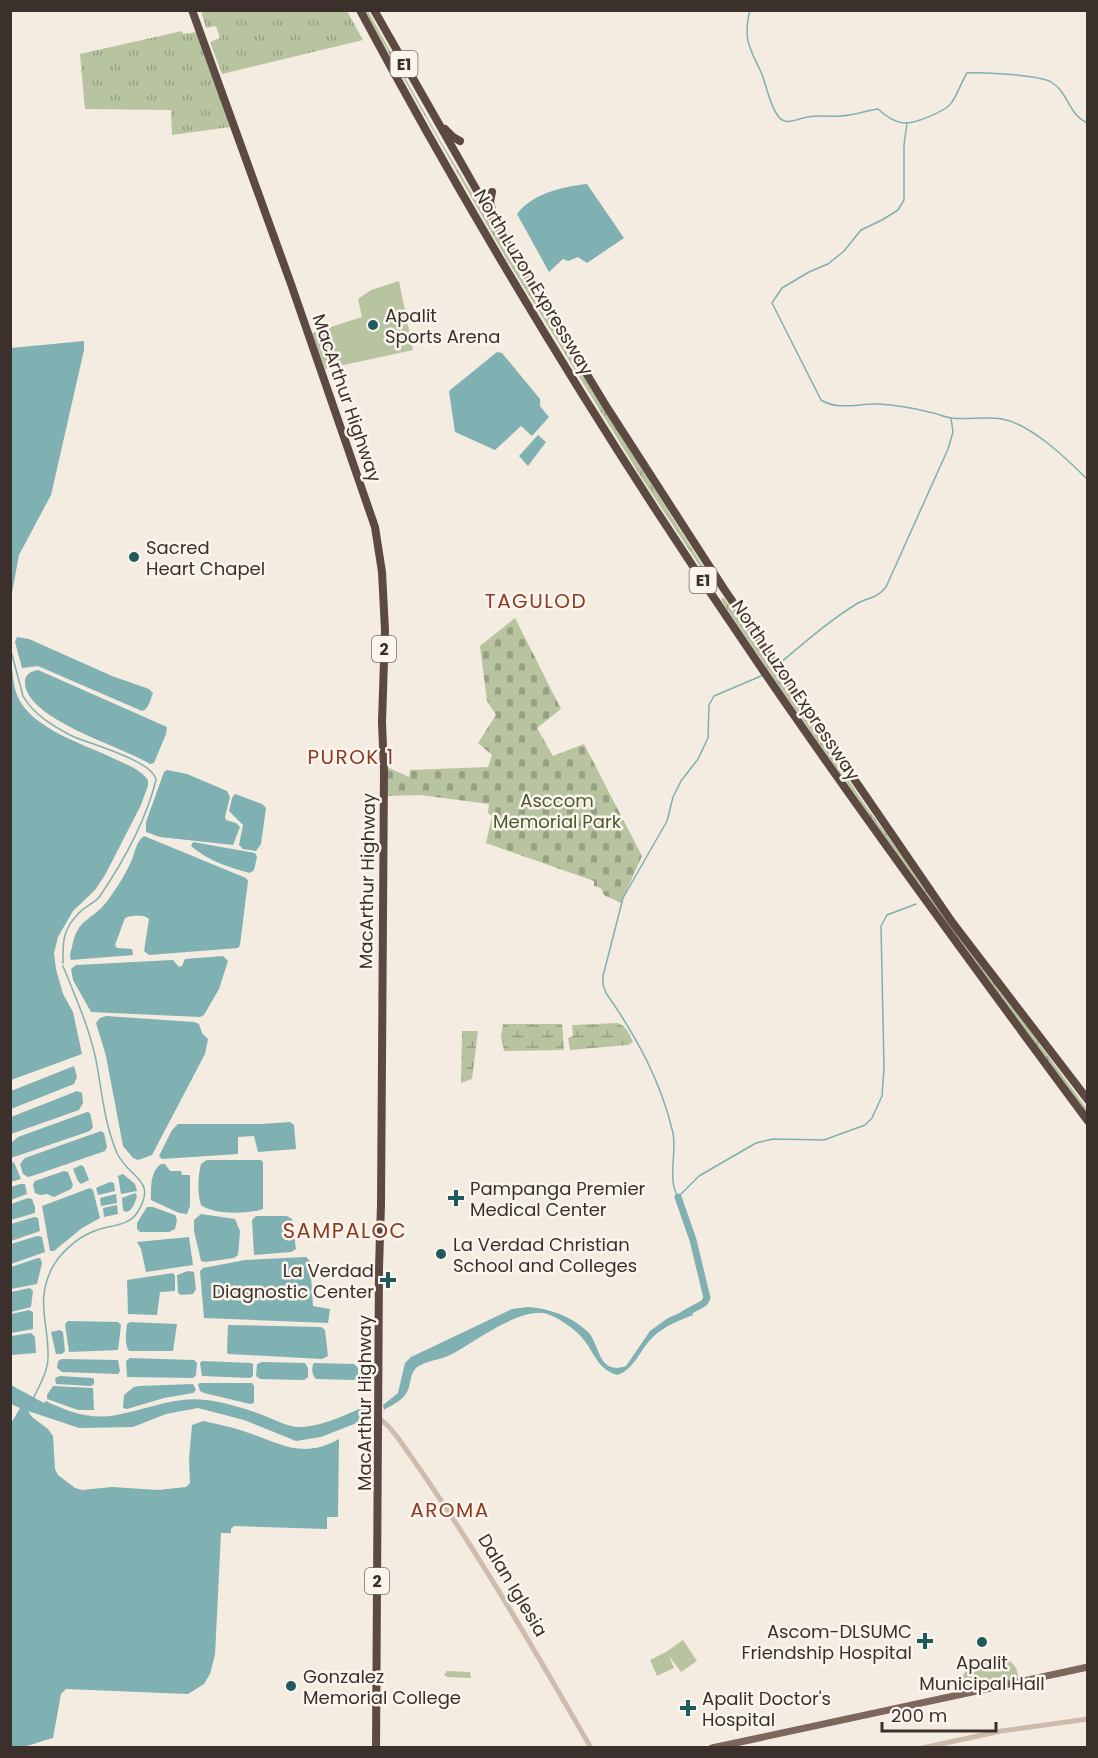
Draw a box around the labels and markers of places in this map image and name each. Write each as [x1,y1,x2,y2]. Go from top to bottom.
place label: Apalit Sports Arena [385,303,500,349]
marker: Apalit Sports Arena [366,318,380,332]
place label: Sacred Heart Chapel [146,535,265,581]
marker: Sacred Heart Chapel [127,550,141,564]
place label: Pampanga Premier Medical Center [470,1176,646,1222]
marker: Pampanga Premier Medical Center [447,1189,465,1207]
place label: La Verdad Christian School and Colleges [453,1232,637,1278]
marker: La Verdad Christian School and Colleges [434,1247,448,1261]
place label: La Verdad Diagnostic Center [212,1258,374,1304]
marker: La Verdad Diagnostic Center [379,1271,397,1289]
place label: Ascom-DLSUMC Friendship Hospital [742,1619,912,1665]
marker: Ascom-DLSUMC Friendship Hospital [916,1632,934,1650]
marker: Apalit Municipal Hall [975,1635,989,1649]
place label: Apalit Municipal Hall [919,1650,1045,1696]
place label: Gonzalez Memorial College [303,1664,461,1710]
marker: Gonzalez Memorial College [284,1679,298,1693]
place label: Apalit Doctor's Hospital [702,1686,831,1732]
marker: Apalit Doctor's Hospital [679,1699,697,1717]

